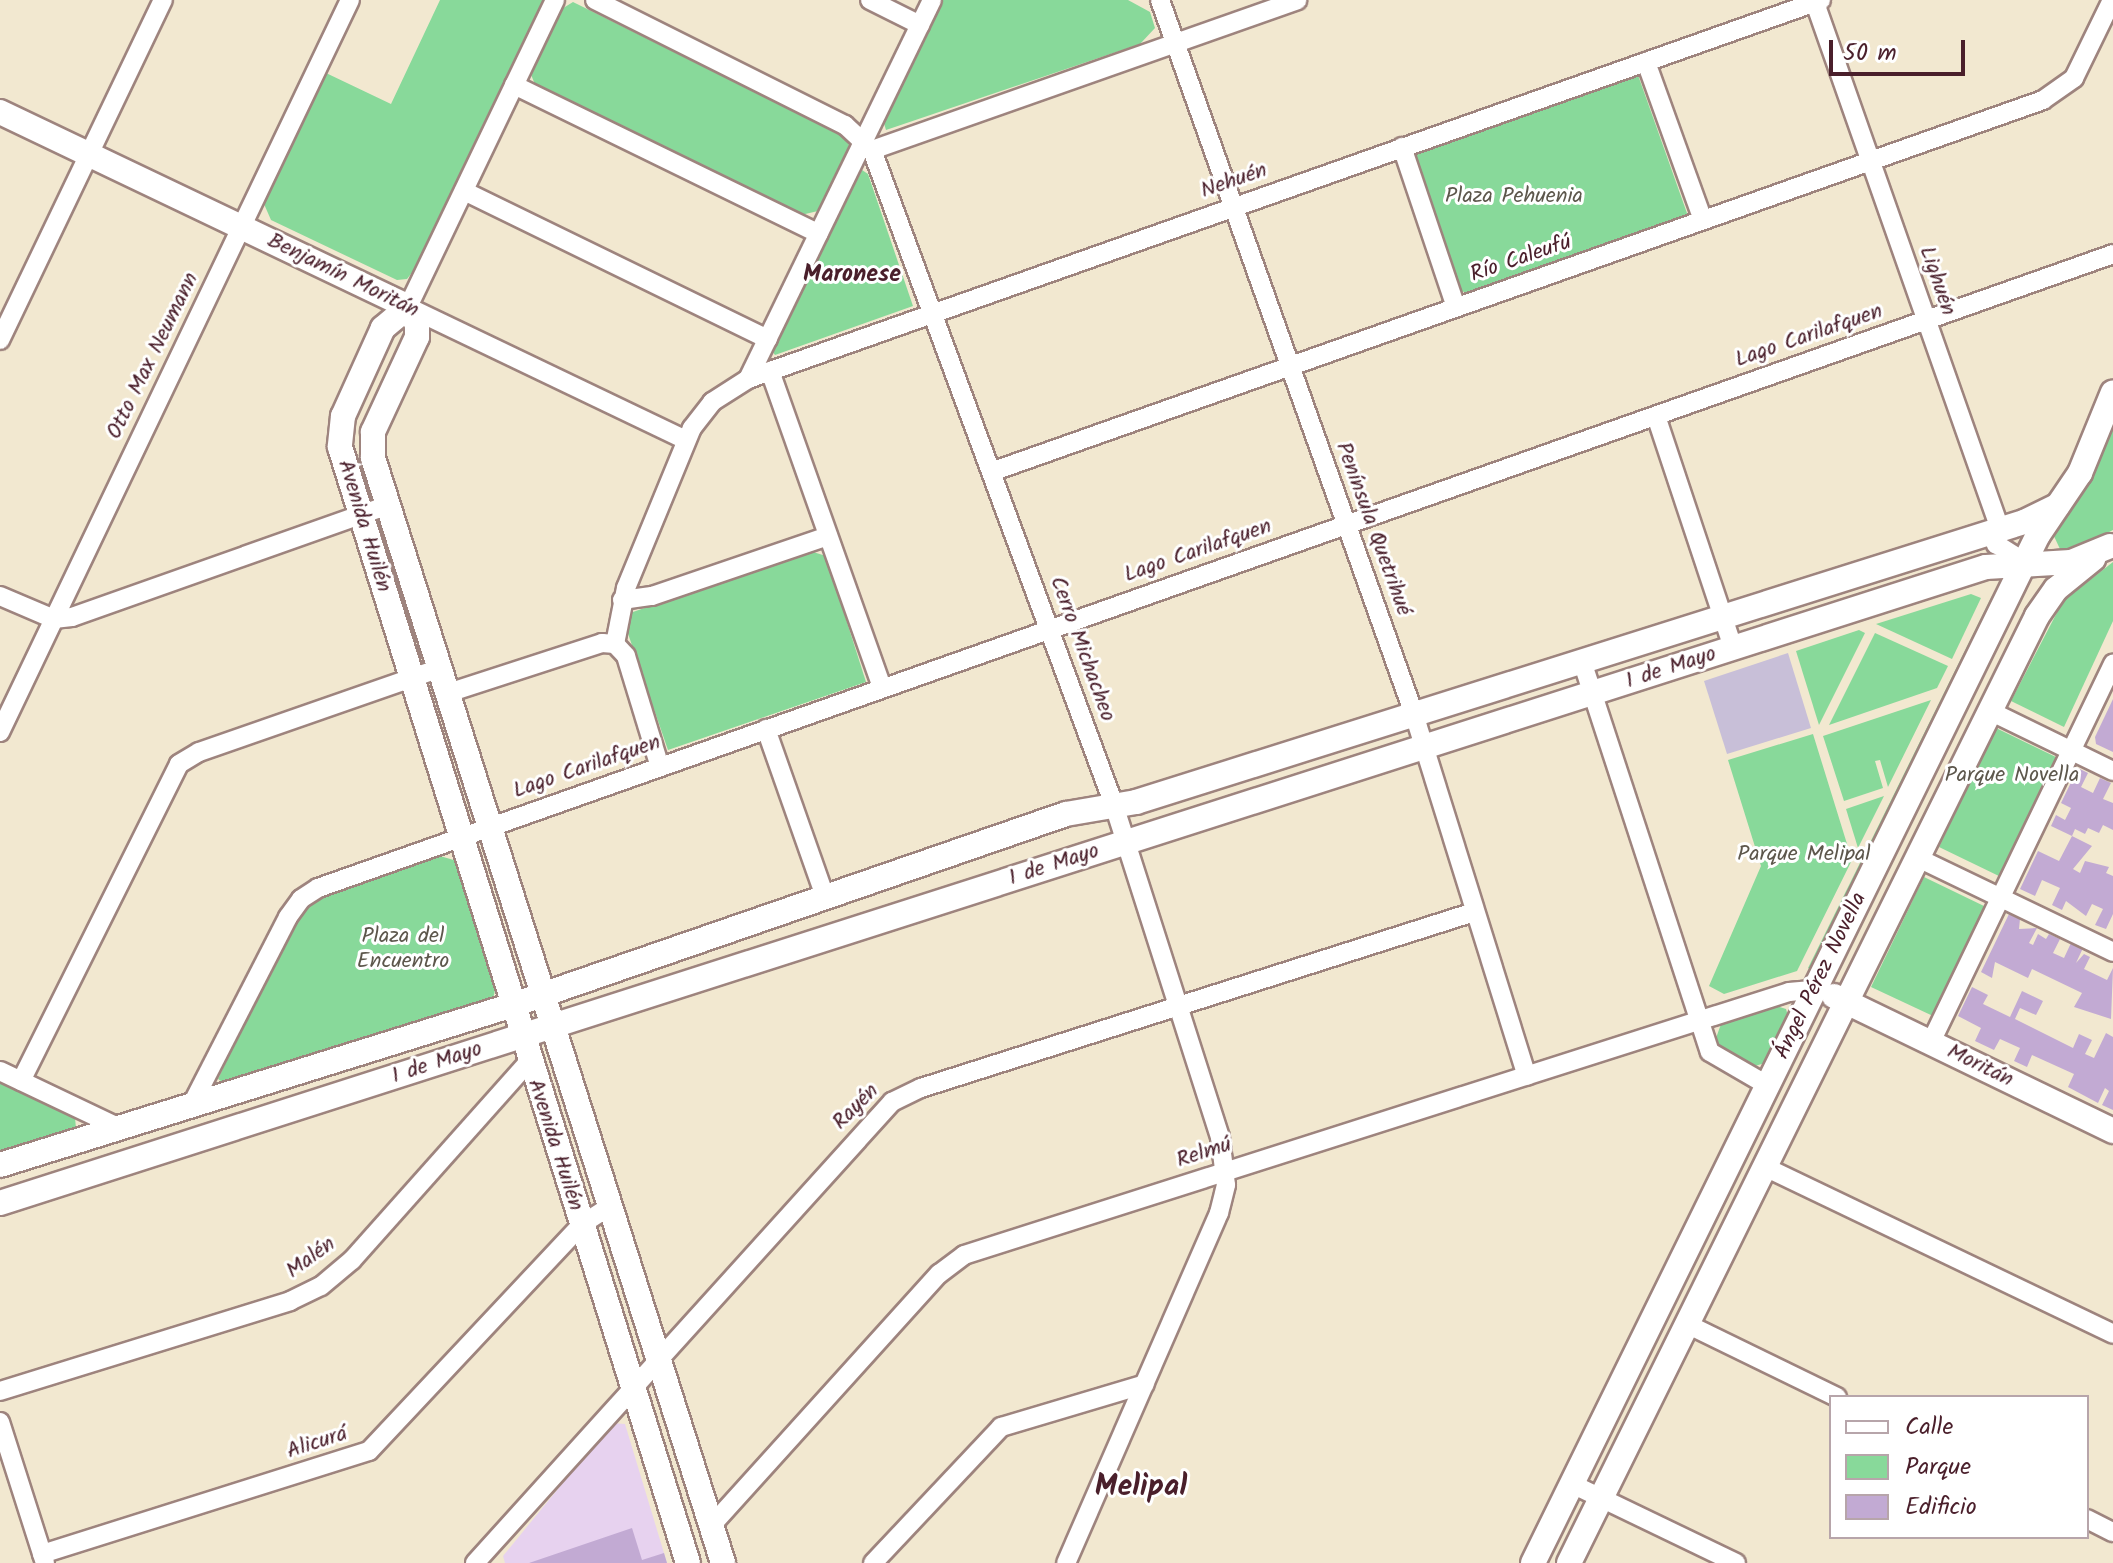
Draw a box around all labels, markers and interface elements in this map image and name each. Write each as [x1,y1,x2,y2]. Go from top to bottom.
scale bar [1833,24,1969,74]
text: 50 m [1843,34,1897,73]
street label: Nehuén [1197,157,1271,205]
park label: Plaza Pehuenia [1445,184,1583,210]
street label: Benjamín Moritán [263,228,423,324]
street label: Río Caleufú [1467,229,1575,289]
street label: Lighuén [1913,243,1961,319]
district label: Maronese [803,261,901,289]
street label: Otto Max Neumann [101,268,205,444]
street label: Lago Carilafquen [1732,298,1886,374]
street label: Península Quetrihué [1329,439,1417,619]
street label: Avenida Huilén [331,457,397,595]
street label: Lago Carilafquen [1121,513,1275,589]
street label: Cerro Michacheo [1044,573,1120,725]
street label: 1 de Mayo [1623,641,1719,695]
street label: Lago Carilafquen [510,729,664,805]
park label: Parque Novella [1945,763,2079,789]
street label: 1 de Mayo [1006,838,1102,892]
park label: Parque Melipal [1737,842,1871,868]
street label: Ángel Pérez Novella [1769,888,1873,1064]
park label: Plaza del Encuentro [357,923,449,974]
street label: 1 de Mayo [389,1036,485,1090]
street label: Moritán [1943,1039,2017,1093]
street label: Avenida Huilén [521,1076,589,1214]
street label: Rayén [827,1078,885,1136]
street label: Relmú [1173,1132,1235,1174]
street label: Malén [281,1231,341,1285]
legend [1829,1395,2089,1539]
text: Calle [1905,1408,1953,1447]
street label: Alicurá [283,1421,351,1465]
text: Parque [1905,1448,1971,1487]
district label: Melipal [1095,1469,1187,1505]
text: Edificio [1905,1488,1977,1527]

